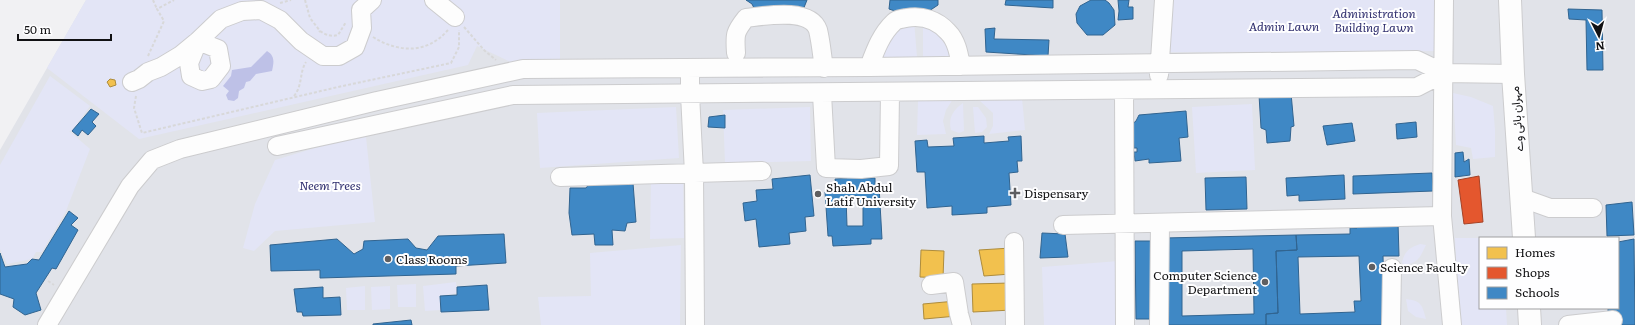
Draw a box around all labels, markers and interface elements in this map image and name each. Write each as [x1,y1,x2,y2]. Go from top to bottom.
park label: Administration Building Lawn [1332,4,1416,36]
scale bar [18,16,111,42]
north arrow [1579,16,1619,56]
park label: Admin Lawn [1249,17,1319,35]
text: 50 m [24,20,51,38]
text: N [1595,39,1606,55]
street label: مہران ہائی وے [1505,85,1527,153]
park label: Neem Trees [299,176,361,194]
place label: Shah Abdul Latif University [826,178,916,210]
place label: Dispensary [1024,184,1088,202]
marker: Dispensary [1009,187,1021,199]
marker: Shah Abdul Latif University [813,189,823,199]
legend [1479,237,1619,309]
text: Homes [1515,243,1555,261]
place label: Class Rooms [396,250,468,268]
marker: Class Rooms [383,254,393,264]
place label: Science Faculty [1380,258,1468,276]
marker: Science Faculty [1367,262,1377,272]
text: Shops [1515,263,1550,281]
place label: Computer Science Department [1153,266,1257,298]
marker: Computer Science Department [1260,277,1270,287]
text: Schools [1515,283,1560,301]

